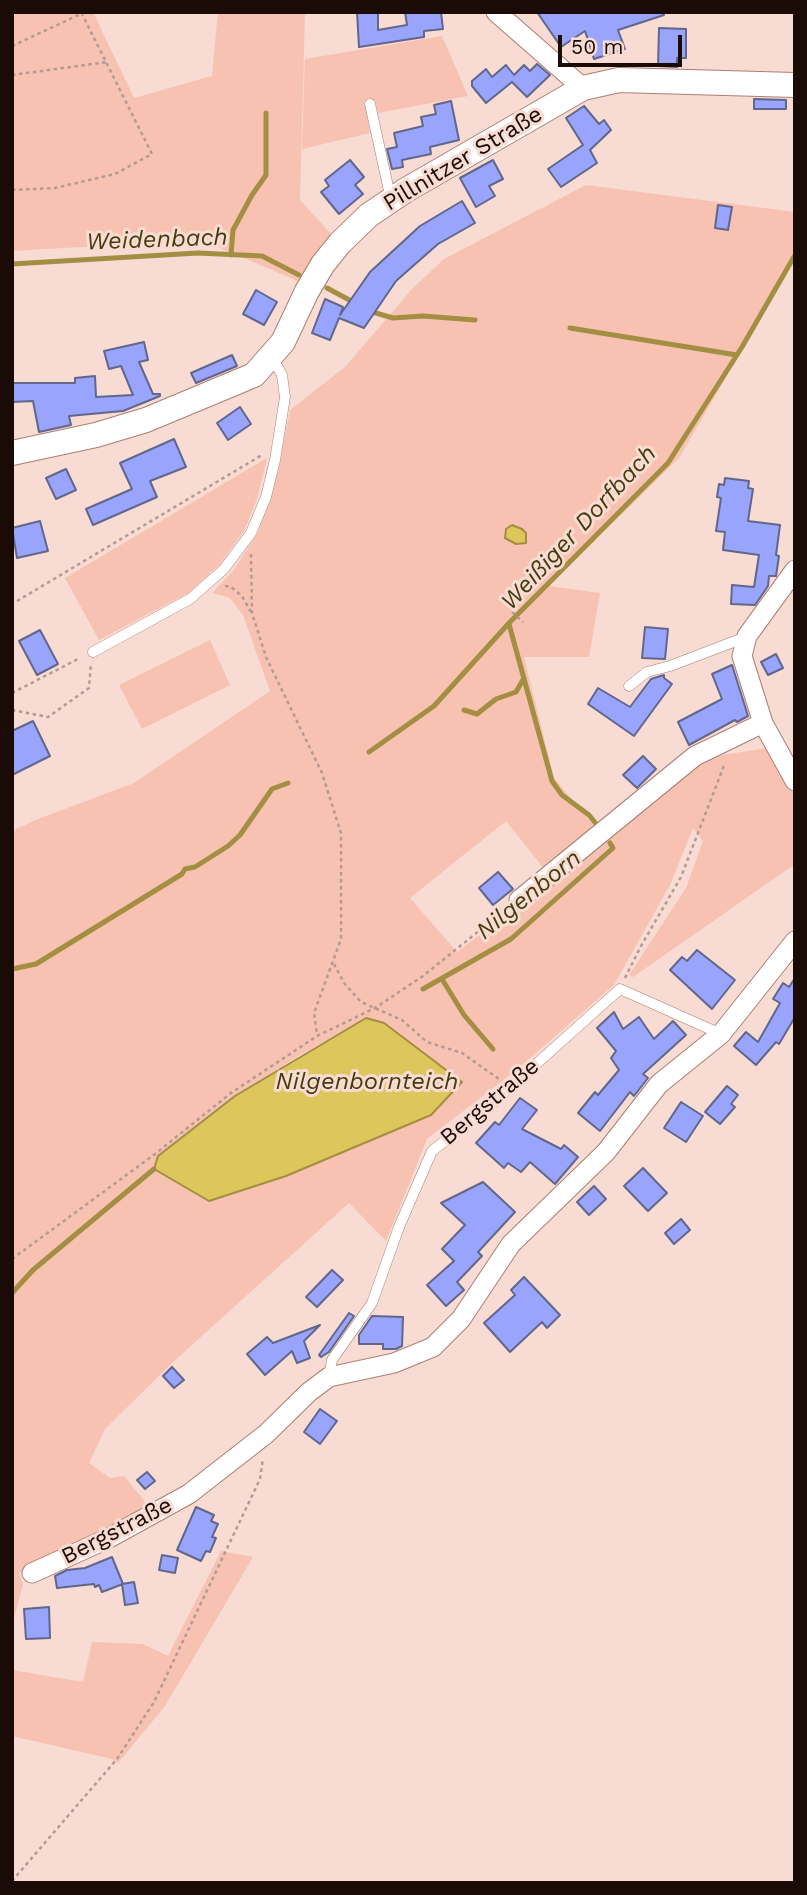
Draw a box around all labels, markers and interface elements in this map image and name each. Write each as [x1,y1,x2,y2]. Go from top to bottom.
scale bar [562,21,686,65]
text: 50 m [571,34,623,59]
street label: Pillnitzer Straße [378,101,548,217]
water label: Weidenbach [86,223,228,257]
water label: Weißiger Dorfbach [495,440,663,616]
water label: Nilgenborn [471,844,587,946]
street label: Bergstraße [435,1053,545,1151]
water label: Nilgenbornteich [275,1068,459,1096]
street label: Bergstraße [57,1491,177,1571]

